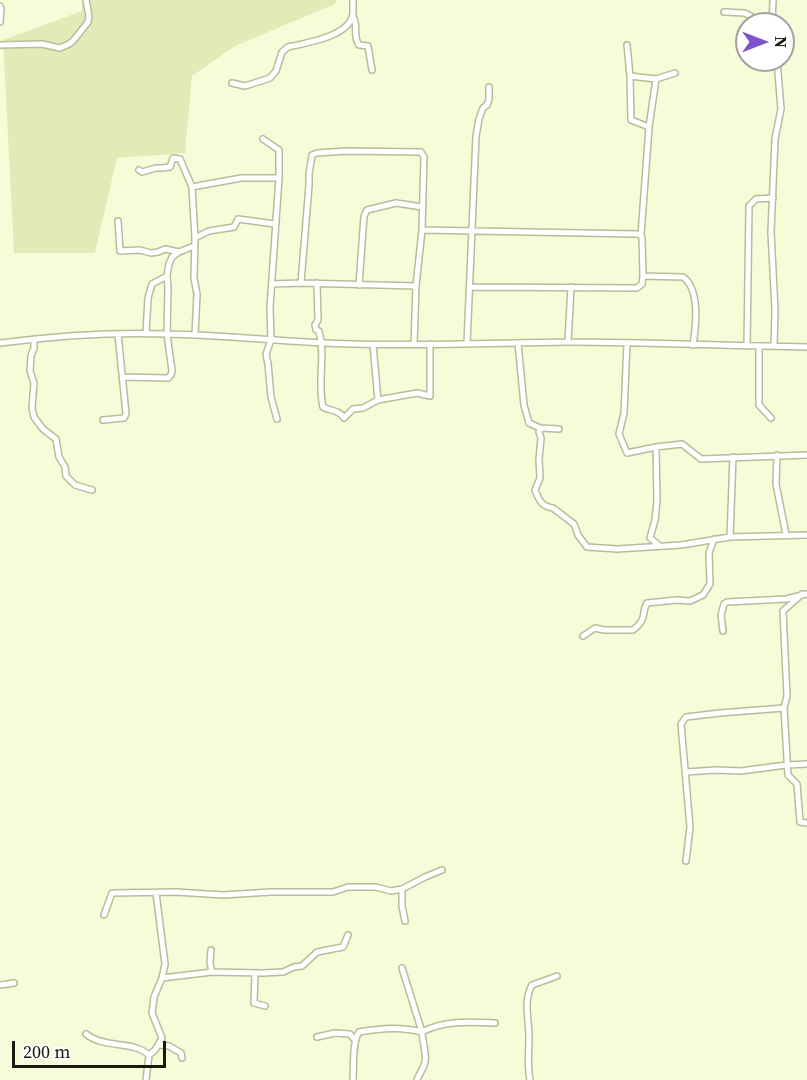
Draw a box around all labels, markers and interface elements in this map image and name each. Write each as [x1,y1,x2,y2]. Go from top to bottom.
north arrow [735,12,795,72]
text: N [770,36,792,48]
scale bar [15,1029,170,1067]
text: 200 m [23,1039,70,1064]

